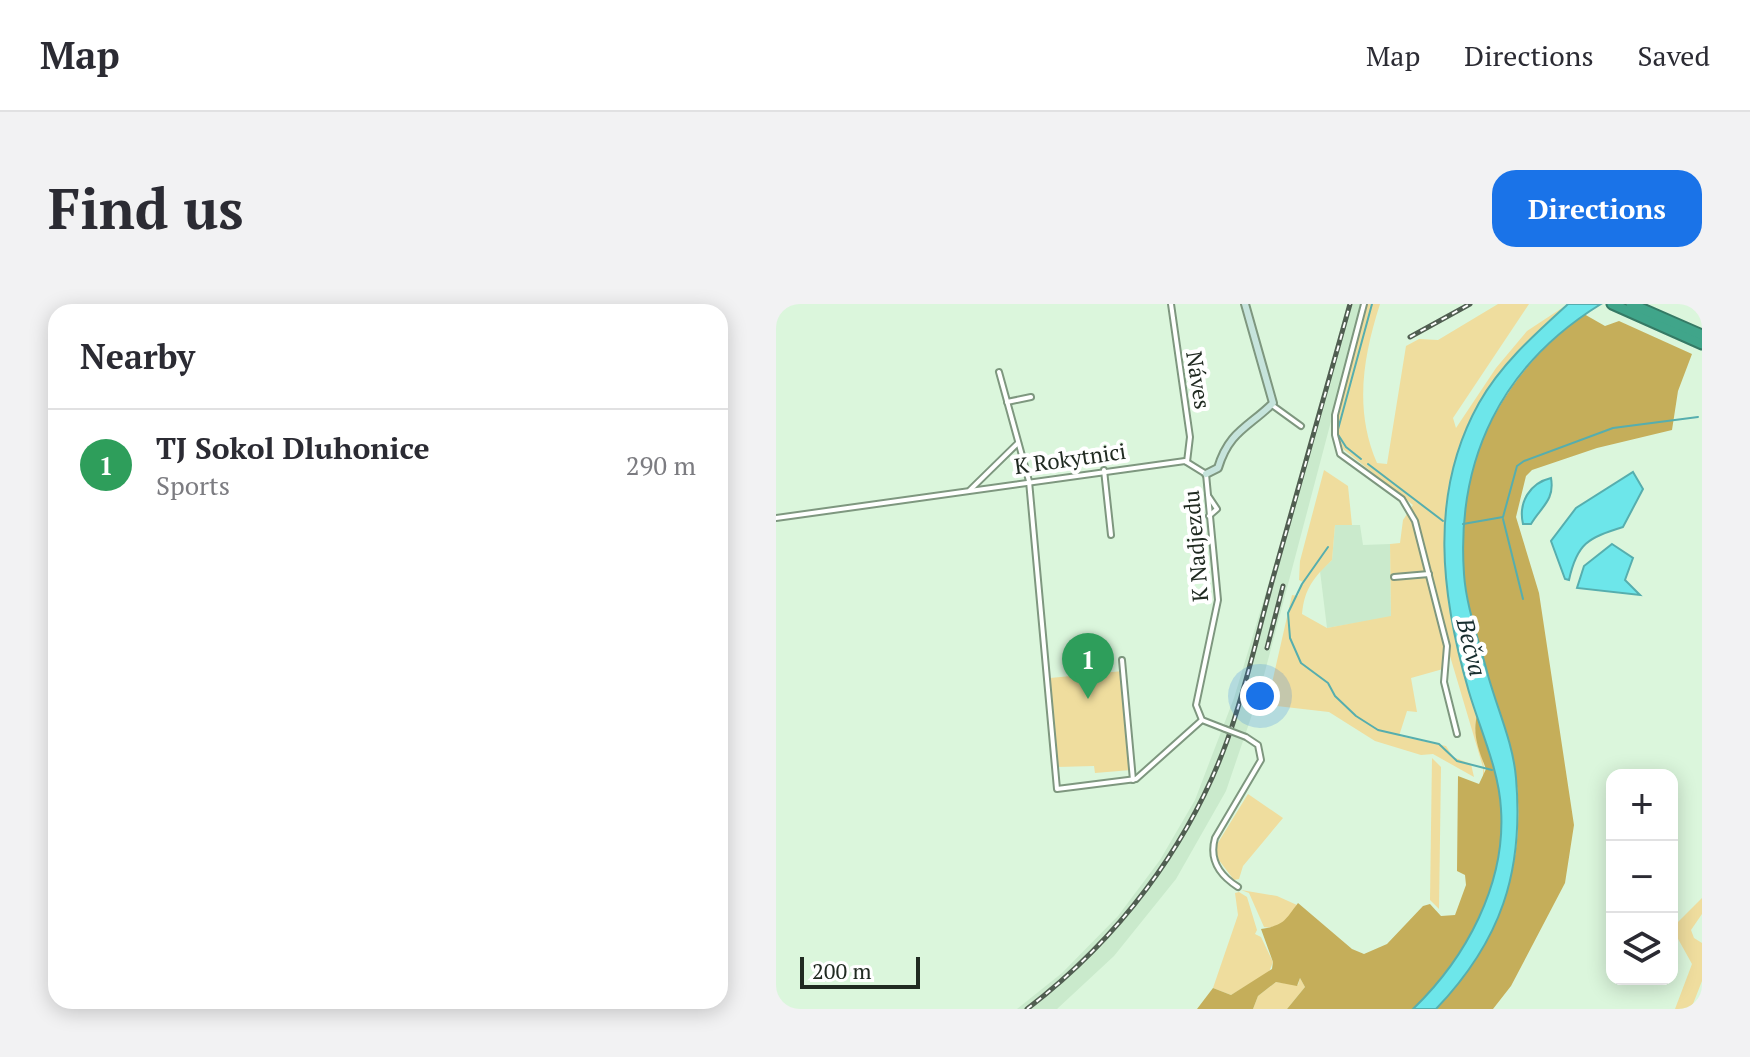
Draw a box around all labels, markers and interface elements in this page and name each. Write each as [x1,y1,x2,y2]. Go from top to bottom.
text: Map [40,30,120,80]
text: Map [1366,37,1420,74]
text: Directions [1464,37,1594,74]
text: Saved [1638,37,1710,74]
button: Directions [1492,170,1702,247]
text: Find us [48,171,244,245]
text: Nearby [80,334,195,379]
street label: Náves [1180,349,1218,411]
text: TJ Sokol Dluhonice [156,428,430,468]
street label: K Rokytnici [1012,436,1128,480]
text: 1 [99,448,113,482]
text: 290 m [626,448,696,482]
text: Sports [156,468,230,502]
street label: K Nadjezdu [1176,489,1214,603]
water label: Bečva [1449,614,1495,680]
pin: 1 [1062,633,1114,699]
your location [1240,676,1280,716]
map controls [1606,769,1678,985]
button: + [1606,769,1678,841]
button: − [1606,841,1678,913]
button: layers [1606,913,1678,985]
scale bar [800,953,920,989]
text: 200 m [812,956,872,985]

